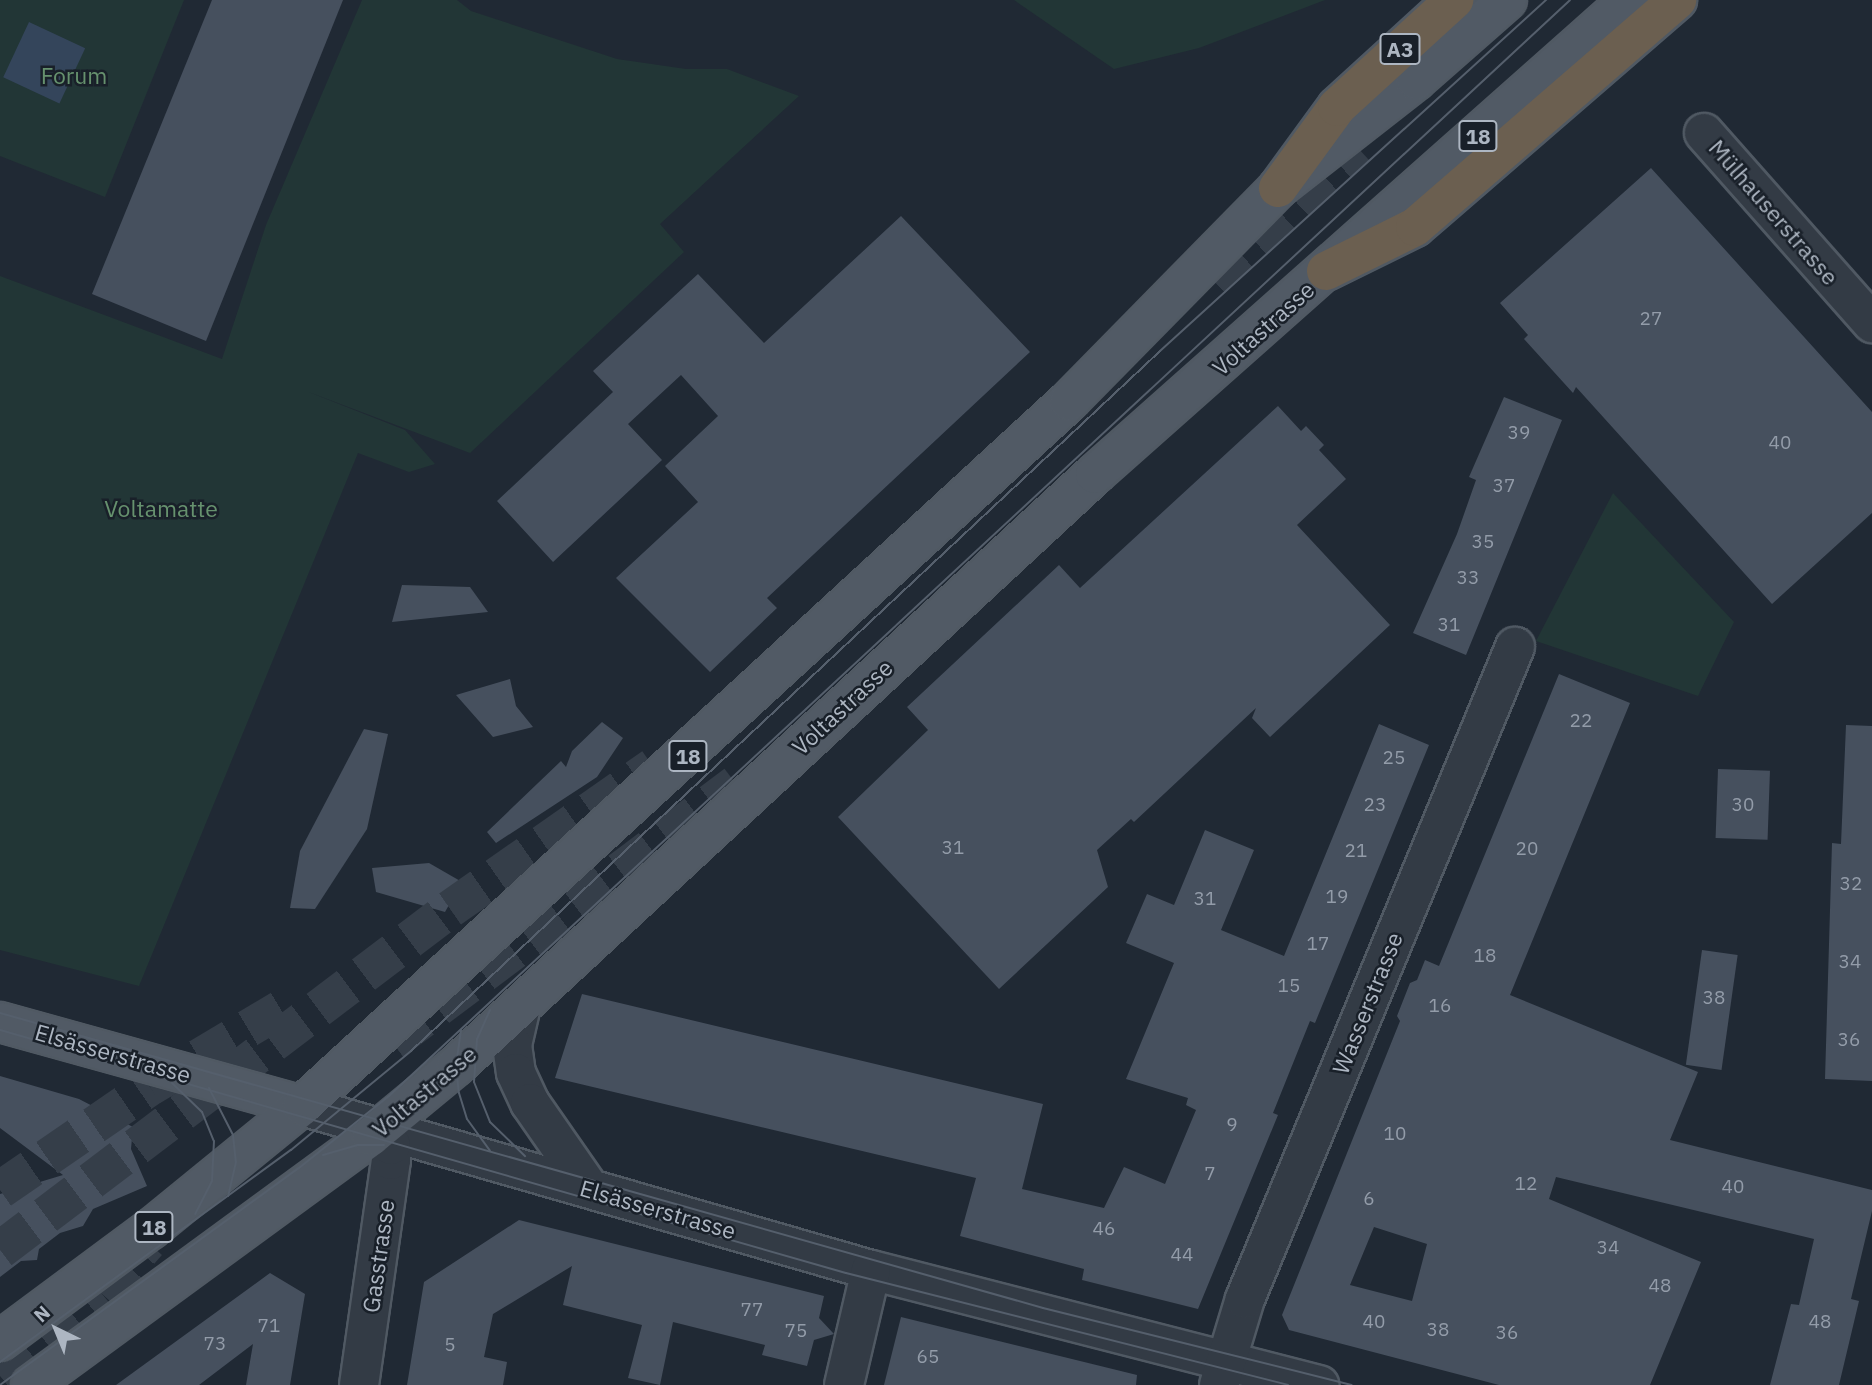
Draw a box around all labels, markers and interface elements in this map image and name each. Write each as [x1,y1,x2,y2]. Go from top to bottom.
road number: A3 [1379,32,1421,66]
park label: Forum [41,61,107,89]
road number: 18 [1457,118,1499,154]
street label: Mülhauserstrasse [1703,134,1845,290]
street label: Voltastrasse [1206,275,1320,381]
house number: 27 [1640,308,1662,330]
house number: 39 [1508,422,1530,444]
house number: 40 [1769,432,1791,454]
house number: 37 [1493,475,1515,497]
park label: Voltamatte [104,494,218,522]
house number: 35 [1472,531,1494,553]
house number: 33 [1457,567,1479,589]
house number: 31 [1438,614,1460,636]
street label: Voltastrasse [786,653,898,761]
house number: 22 [1570,710,1592,732]
road number: 18 [667,738,709,774]
house number: 25 [1383,747,1405,769]
house number: 23 [1364,794,1386,816]
house number: 30 [1732,794,1754,816]
house number: 31 [942,837,964,859]
house number: 20 [1516,838,1538,860]
house number: 21 [1345,840,1367,862]
house number: 32 [1840,873,1862,895]
house number: 19 [1326,886,1348,908]
house number: 31 [1194,888,1216,910]
street label: Wasserstrasse [1326,928,1408,1078]
house number: 17 [1307,933,1329,955]
house number: 18 [1474,945,1496,967]
house number: 34 [1839,951,1861,973]
house number: 15 [1278,975,1300,997]
house number: 38 [1703,987,1725,1009]
house number: 16 [1429,995,1451,1017]
street label: Elsässerstrasse [32,1018,194,1088]
house number: 36 [1838,1029,1860,1051]
street label: Voltastrasse [366,1040,482,1142]
house number: 9 [1226,1114,1238,1136]
house number: 10 [1384,1123,1406,1145]
house number: 7 [1204,1163,1216,1185]
house number: 12 [1515,1173,1537,1195]
street label: Elsässerstrasse [577,1174,739,1244]
house number: 40 [1722,1176,1744,1198]
house number: 6 [1363,1188,1375,1210]
street label: Gasstrasse [356,1198,400,1314]
road number: 18 [133,1210,175,1244]
house number: 46 [1093,1218,1115,1240]
house number: 34 [1597,1237,1619,1259]
house number: 44 [1171,1244,1193,1266]
house number: 48 [1649,1275,1671,1297]
north arrow [21,1294,91,1364]
house number: 77 [741,1299,763,1321]
text: N [28,1300,55,1327]
house number: 40 [1363,1311,1385,1333]
house number: 48 [1809,1311,1831,1333]
house number: 71 [258,1315,280,1337]
house number: 38 [1427,1319,1449,1341]
house number: 75 [785,1320,807,1342]
house number: 36 [1496,1322,1518,1344]
house number: 73 [204,1333,226,1355]
house number: 5 [444,1334,456,1356]
house number: 65 [917,1346,939,1368]

